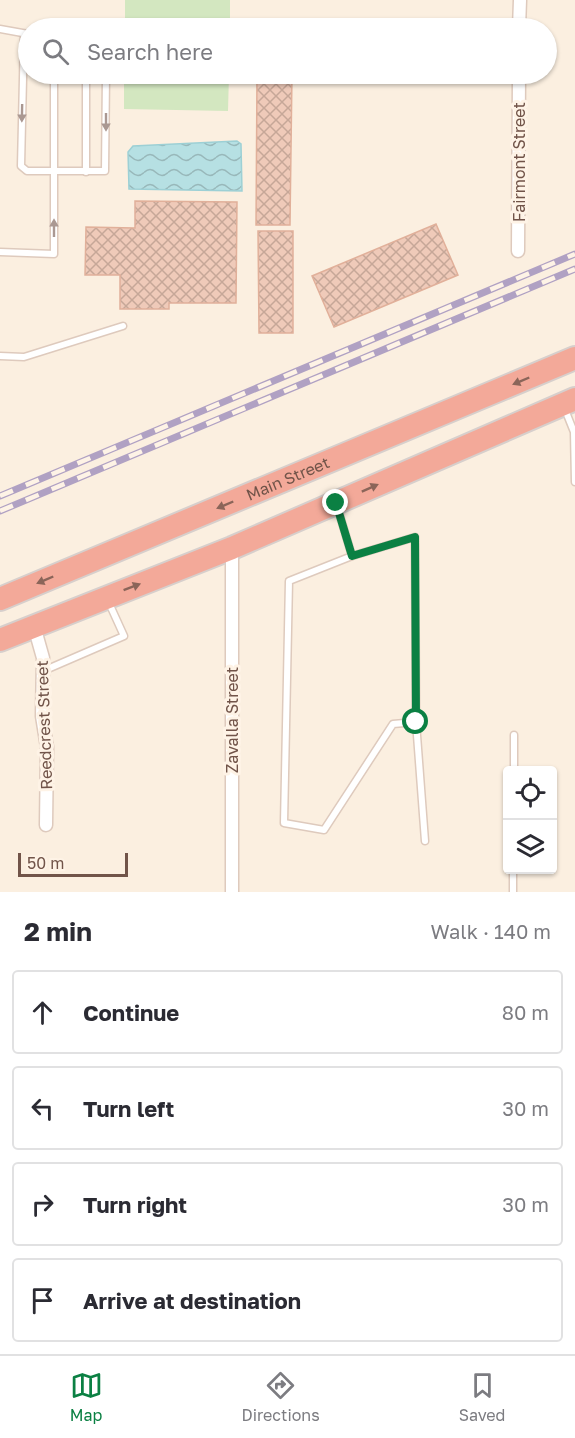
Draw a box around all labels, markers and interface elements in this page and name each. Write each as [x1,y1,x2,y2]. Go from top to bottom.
search box [18,18,557,84]
icon: search [39,35,72,68]
text: Search here [87,38,213,65]
street label: Fairmont Street [509,102,529,222]
one-way arrow [18,104,27,123]
one-way arrow [101,113,110,132]
one-way arrow [49,218,59,237]
one-way arrow [512,377,530,386]
street label: Main Street [243,452,332,505]
one-way arrow [362,483,380,493]
route end [322,489,348,515]
one-way arrow [216,501,234,510]
one-way arrow [36,575,54,585]
one-way arrow [123,582,141,591]
street label: Reedcrest Street [32,660,56,790]
street label: Zavalla Street [222,667,242,773]
route start [402,708,428,734]
map controls [503,766,557,874]
button: locate [503,766,557,820]
button: layers [503,820,557,874]
scale bar [18,850,128,878]
text: 50 m [27,853,64,873]
text: 2 min [24,916,92,947]
text: Walk · 140 m [431,919,551,943]
icon: ahead [26,996,59,1029]
text: Continue [83,999,179,1026]
text: 80 m [502,1000,549,1024]
icon: left [26,1092,59,1125]
text: Turn left [83,1095,174,1122]
text: 30 m [502,1096,549,1120]
icon: right [26,1188,59,1221]
text: Turn right [83,1191,187,1218]
text: 30 m [502,1192,549,1216]
icon: arrive [26,1284,59,1317]
text: Arrive at destination [83,1287,301,1314]
tab: Map [70,1369,103,1425]
tab: Directions [242,1369,320,1425]
tab: Saved [459,1369,505,1425]

